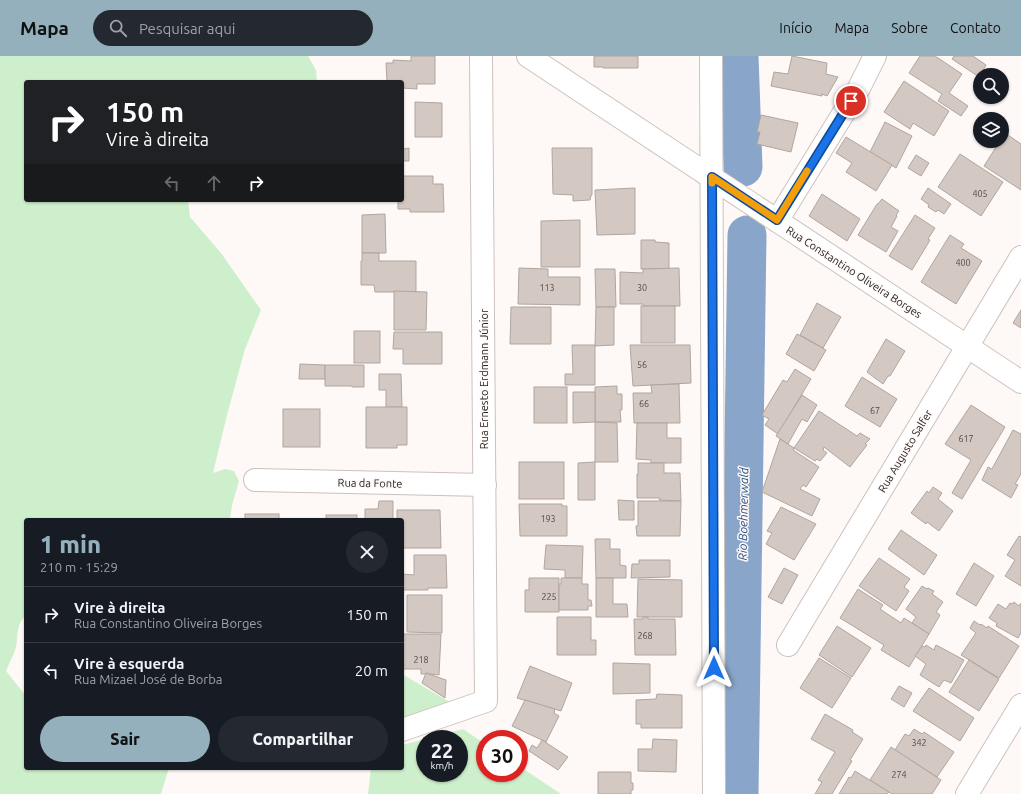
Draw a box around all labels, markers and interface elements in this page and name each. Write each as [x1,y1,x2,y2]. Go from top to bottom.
search box [93,10,373,46]
text: Mapa [20,17,69,39]
icon: search [107,17,129,39]
text: Pesquisar aqui [139,20,235,37]
text: Início [779,20,812,36]
text: Mapa [834,20,869,36]
text: Sobre [891,20,928,36]
text: Contato [950,20,1001,36]
map controls [973,68,1009,148]
button: search [973,68,1009,104]
pin [834,84,868,118]
icon: arrive [840,90,862,112]
icon: right [40,96,92,148]
text: 150 m [106,96,184,127]
button: layers [973,112,1009,148]
text: Vire à direita [106,129,209,149]
icon: left [161,172,183,194]
icon: ahead [203,172,225,194]
icon: right [245,172,267,194]
house number: 405 [972,189,988,199]
street label: Rua Constantino Oliveira Borges [784,224,924,321]
house number: 400 [955,258,971,268]
house number: 113 [539,283,555,293]
house number: 30 [637,283,647,293]
street label: Rua Ernesto Erdmann Júnior [478,308,490,449]
house number: 56 [637,360,647,370]
house number: 66 [639,399,649,409]
house number: 67 [870,406,880,416]
street label: Rua Augusto Salfer [876,407,935,494]
house number: 617 [958,434,974,444]
water label: Rio Boehmerwald [736,467,750,561]
street label: Rua da Fonte [338,476,402,490]
house number: 193 [540,514,556,524]
text: 1 min [40,531,101,558]
button: close [346,531,388,573]
text: 210 m · 15:29 [40,560,118,574]
house number: 225 [541,592,557,602]
text: Vire à direita [74,599,166,616]
icon: right [40,604,62,626]
text: 150 m [346,606,388,623]
text: Rua Constantino Oliveira Borges [74,616,262,630]
house number: 268 [637,631,653,641]
position arrow [693,647,735,689]
text: Vire à esquerda [74,655,184,672]
house number: 218 [413,655,429,665]
icon: left [40,660,62,682]
text: 20 m [355,662,388,679]
text: Rua Mizael José de Borba [74,672,222,686]
button: Sair [40,716,210,762]
button: Compartilhar [218,716,388,762]
speed limit sign: 30 [476,730,528,782]
house number: 342 [911,738,927,748]
text: 22 [431,739,453,762]
text: km/h [430,760,454,771]
house number: 274 [891,770,907,780]

